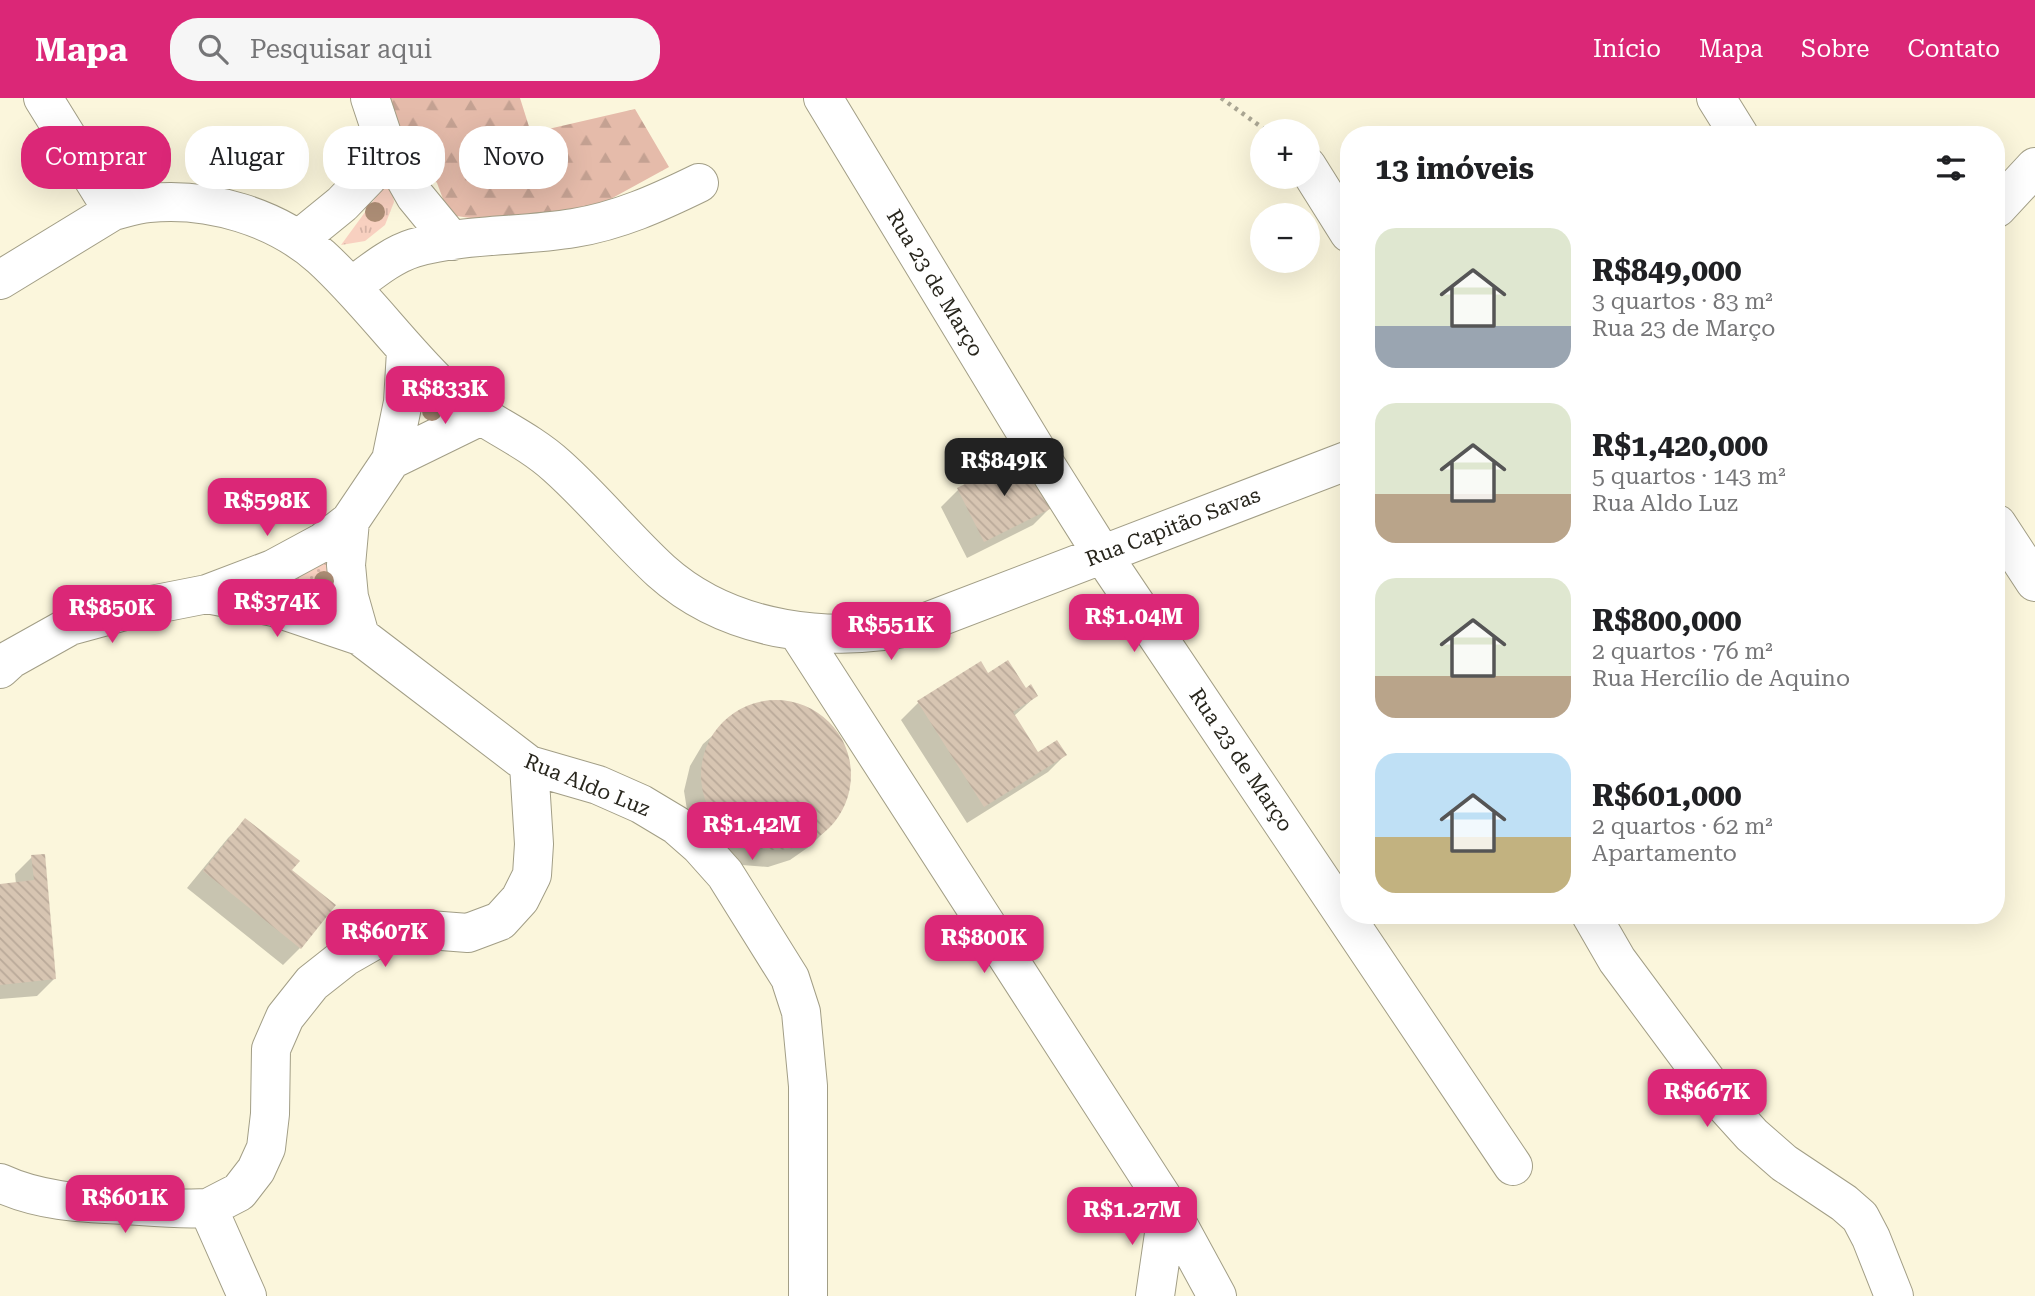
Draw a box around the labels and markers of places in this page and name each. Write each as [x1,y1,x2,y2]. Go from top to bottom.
pin: R$833K [388,366,502,426]
pin: R$849K [947,438,1061,498]
pin: R$598K [210,478,324,538]
pin: R$374K [220,580,334,639]
pin: R$850K [55,586,169,645]
pin: R$1.04M [1069,594,1199,654]
pin: R$551K [834,602,948,662]
pin: R$1.42M [687,802,817,862]
pin: R$607K [328,910,442,969]
pin: R$800K [927,916,1041,975]
pin: R$667K [1650,1070,1764,1129]
pin: R$601K [68,1176,182,1235]
pin: R$1.27M [1067,1188,1197,1247]

